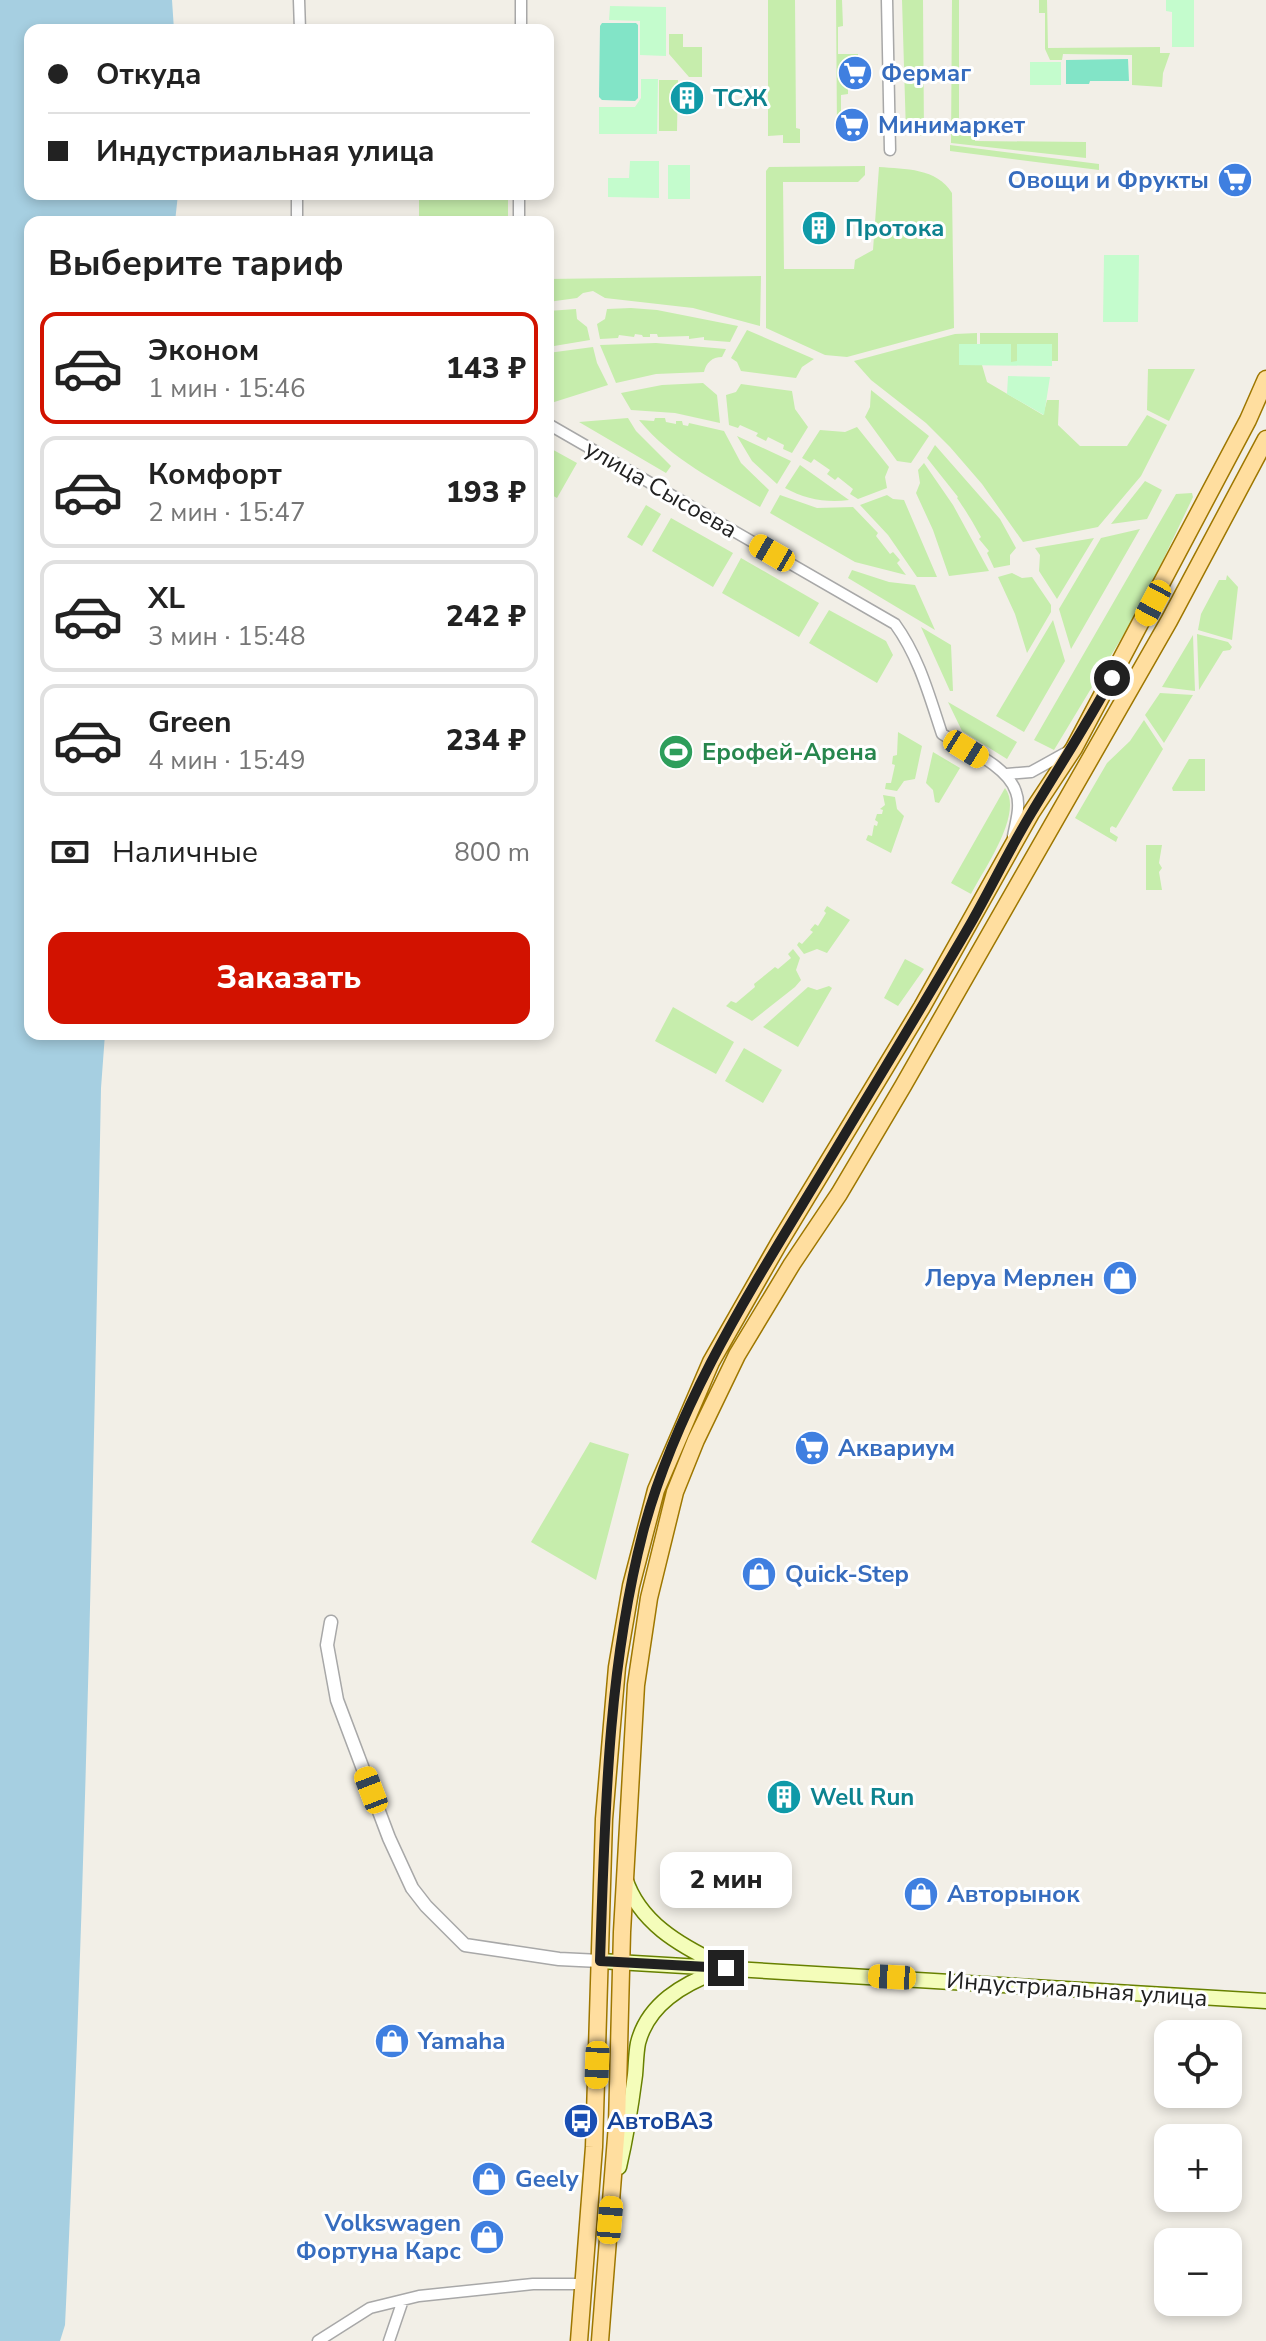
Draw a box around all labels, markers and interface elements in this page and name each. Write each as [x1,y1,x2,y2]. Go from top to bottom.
text: Откуда [96,54,202,95]
supermarket icon: Фермаг [836,54,874,92]
place label: Фермаг [881,57,971,89]
building icon: ТСЖ [668,79,706,117]
place label: ТСЖ [713,82,768,114]
supermarket icon: Минимаркет [833,106,871,144]
place label: Минимаркет [878,109,1026,141]
text: Индустриальная улица [96,131,435,172]
supermarket icon: Овощи и Фрукты [1216,161,1254,199]
place label: Овощи и Фрукты [1008,164,1209,196]
building icon: Протока [800,209,838,247]
place label: Протока [845,212,945,244]
text: Выберите тариф [48,239,344,288]
text: Эконом [148,330,259,371]
icon: car [52,332,124,404]
text: 143 ₽ [446,348,526,389]
text: 1 мин · 15:46 [148,371,305,406]
street label: улица Сысоева [579,432,743,546]
text: Комфорт [148,454,282,495]
icon: car [52,456,124,528]
text: 193 ₽ [446,472,526,513]
text: 2 мин · 15:47 [148,495,305,530]
car [745,531,799,575]
car [1131,576,1175,630]
text: XL [148,578,185,619]
icon: car [52,580,124,652]
text: 242 ₽ [446,596,526,637]
text: 3 мин · 15:48 [148,619,305,654]
route start [1094,660,1130,696]
text: Green [148,702,232,743]
icon: car [52,704,124,776]
text: 234 ₽ [446,720,526,761]
car [939,726,993,772]
sports icon: Ерофей-Арена [657,733,695,771]
place label: Ерофей-Арена [702,736,877,768]
text: 4 мин · 15:49 [148,743,305,778]
icon: cash [48,830,92,874]
text: Наличные [112,832,258,873]
text: 800 m [454,835,530,870]
button: Заказать [48,932,530,1024]
shop icon: Леруа Мерлен [1101,1259,1139,1297]
place label: Леруа Мерлен [924,1262,1094,1294]
supermarket icon: Аквариум [793,1429,831,1467]
place label: Аквариум [838,1432,955,1464]
shop icon: Quick-Step [740,1555,778,1593]
place label: Quick-Step [785,1558,909,1590]
car [351,1763,391,1817]
building icon: Well Run [765,1778,803,1816]
place label: Well Run [810,1781,914,1813]
callout: 2 мин [660,1852,792,1908]
text: 2 мин [689,1862,763,1897]
shop icon: Авторынок [902,1875,940,1913]
place label: Авторынок [947,1878,1080,1910]
route end [708,1950,744,1986]
car [867,1964,917,1990]
street label: Индустриальная улица [945,1964,1209,2014]
map controls [1154,2020,1242,2316]
button: locate [1154,2020,1242,2108]
shop icon: Yamaha [373,2022,411,2060]
place label: Yamaha [417,2025,505,2057]
car [584,2041,610,2089]
bus stop icon: АвтоВАЗ [562,2102,600,2140]
place label: АвтоВАЗ [607,2105,713,2137]
button: + [1154,2124,1242,2212]
shop icon: Geely [470,2160,508,2198]
place label: Geely [515,2163,579,2195]
car [596,2195,624,2245]
place label: Volkswagen Фортуна Карс [296,2207,461,2267]
shop icon: Volkswagen Фортуна Карс [468,2218,506,2256]
button: − [1154,2228,1242,2316]

